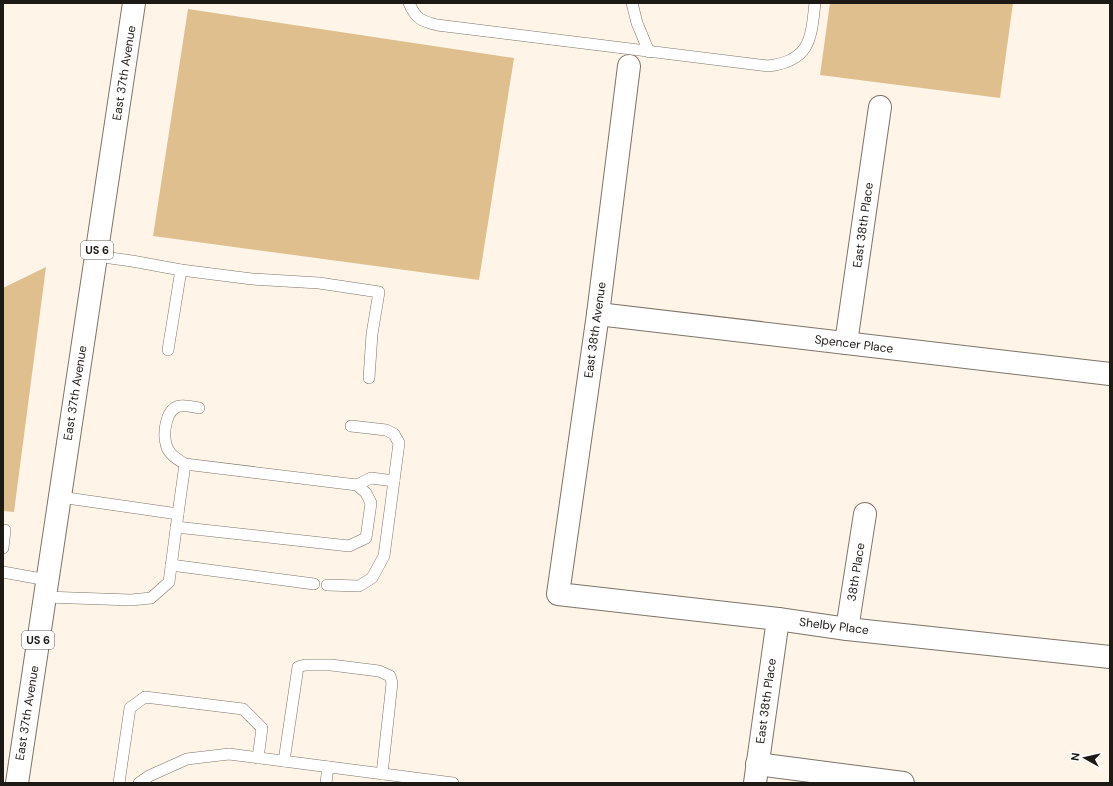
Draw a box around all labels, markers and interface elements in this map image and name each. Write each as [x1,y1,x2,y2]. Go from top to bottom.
street label: East 37th Avenue [109,24,139,122]
street label: East 38th Place [849,181,877,269]
road number: US 6 [81,241,113,259]
street label: East 38th Avenue [580,281,610,379]
street label: Spencer Place [814,331,895,357]
street label: East 37th Avenue [60,344,90,442]
street label: 38th Place [843,541,869,602]
street label: Shelby Place [798,614,870,638]
road number: US 6 [22,631,54,649]
street label: East 38th Place [752,657,780,745]
street label: East 37th Avenue [12,664,42,762]
north arrow [1065,738,1105,778]
text: N [1068,752,1083,762]

